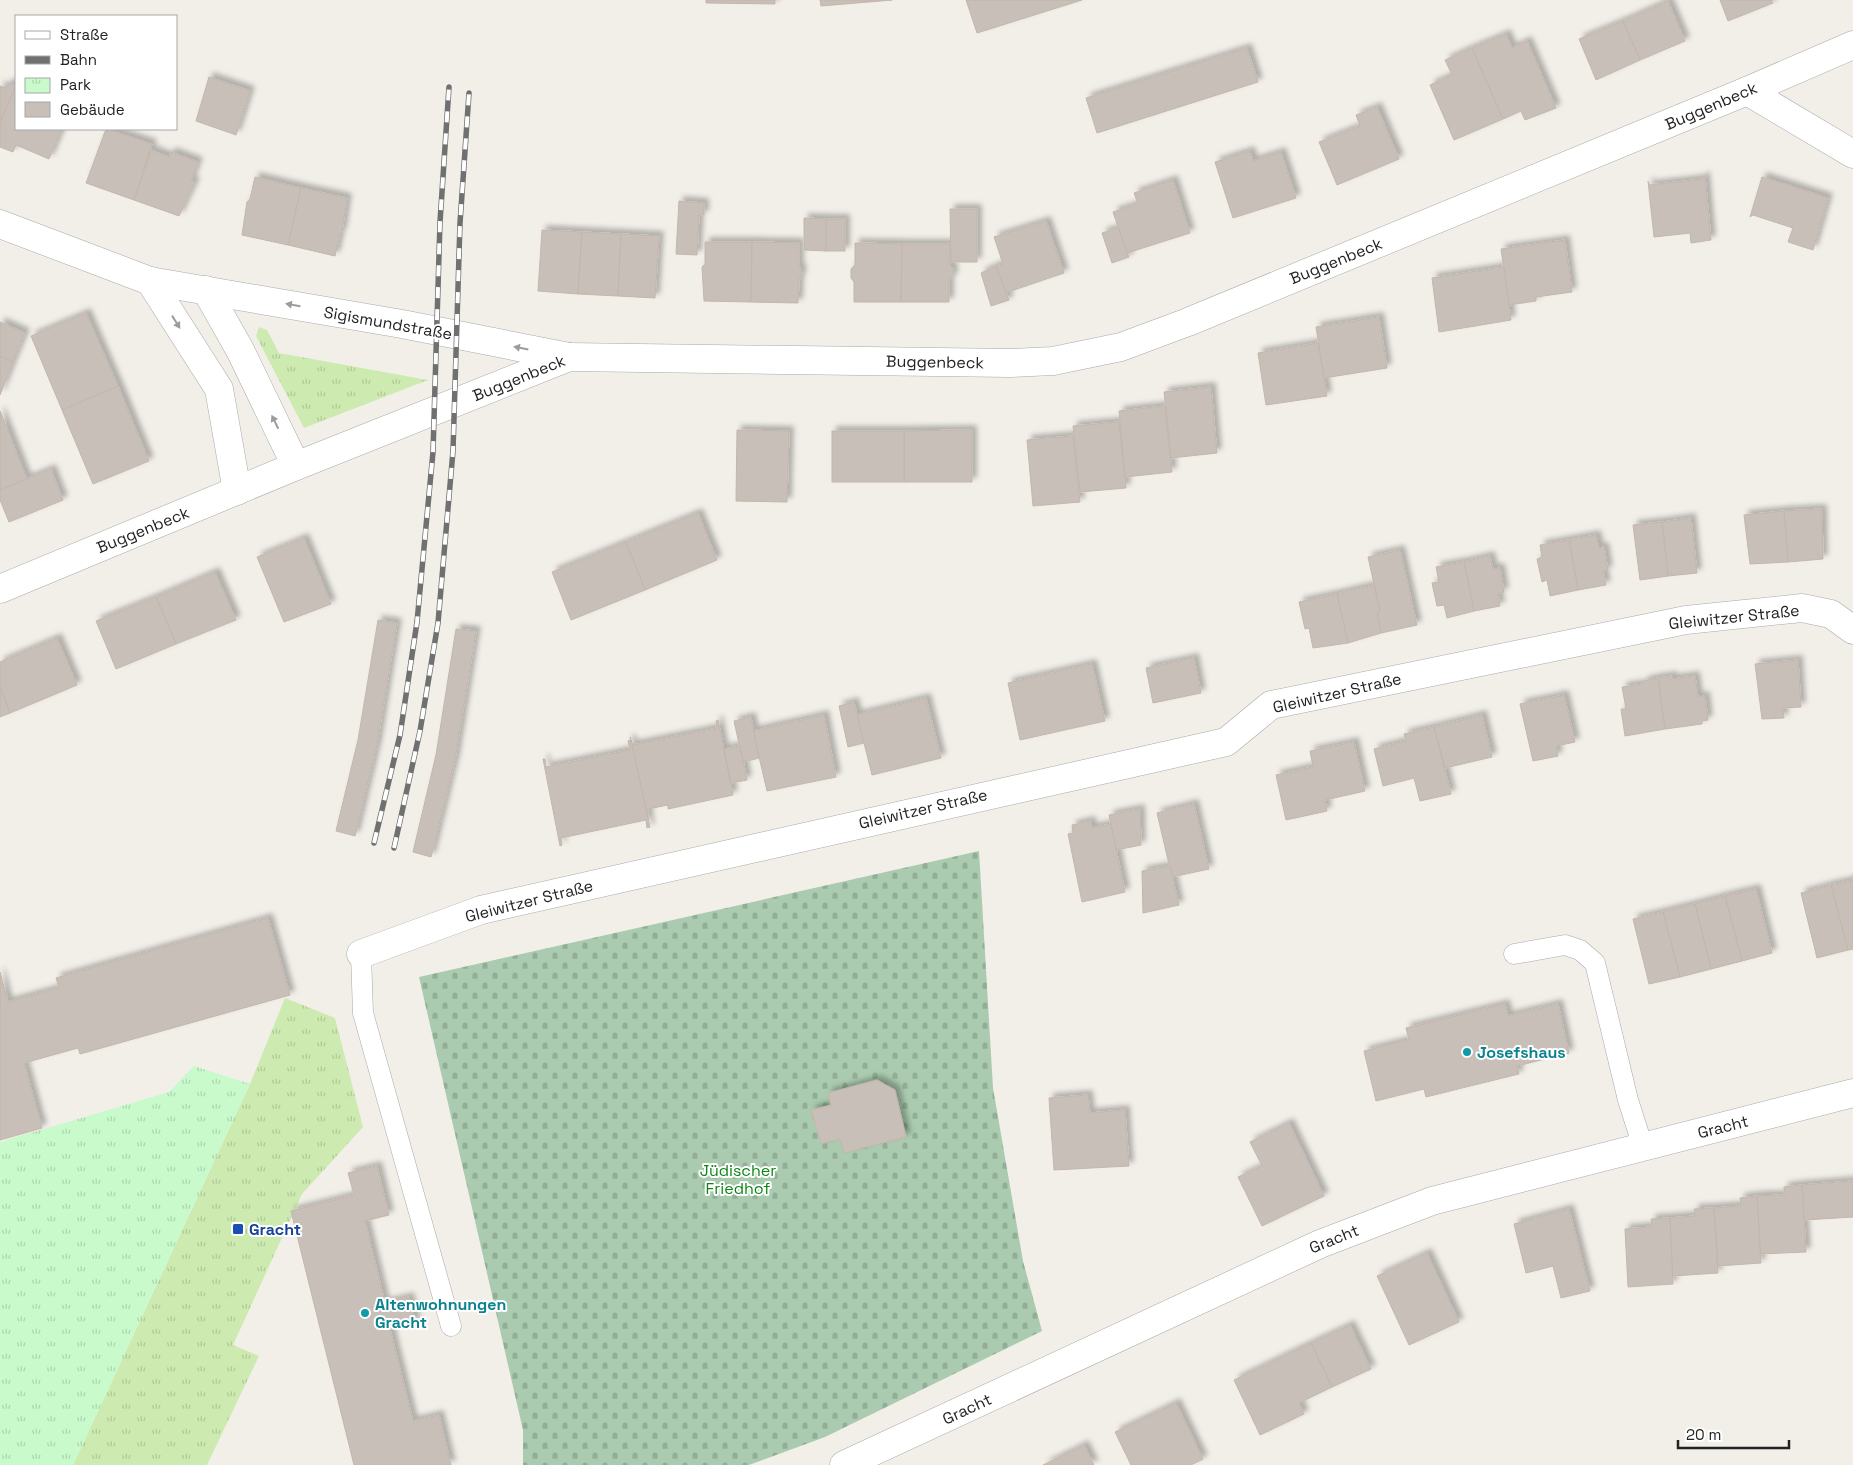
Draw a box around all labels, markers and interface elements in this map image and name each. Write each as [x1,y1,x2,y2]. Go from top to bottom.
legend [15,15,178,130]
text: Straße [60,25,109,44]
text: Bahn [60,50,97,69]
text: Park [60,75,91,94]
street label: Buggenbeck [1662,77,1761,135]
text: Gebäude [60,100,125,119]
street label: Buggenbeck [1287,233,1386,289]
one-way arrow [284,301,300,309]
street label: Sigismundstraße [322,301,454,345]
one-way arrow [172,315,181,328]
one-way arrow [514,344,529,352]
street label: Buggenbeck [470,350,569,406]
street label: Buggenbeck [886,351,985,373]
one-way arrow [270,415,278,429]
street label: Buggenbeck [94,502,193,558]
street label: Gleiwitzer Straße [1668,600,1800,634]
street label: Gleiwitzer Straße [1271,668,1403,718]
street label: Gleiwitzer Straße [857,784,989,834]
street label: Gleiwitzer Straße [463,875,595,927]
place label: Josefshaus [1477,1042,1566,1063]
marker: Josefshaus [1461,1046,1473,1058]
street label: Gracht [1695,1111,1751,1143]
park label: Jüdischer Friedhof [700,1160,776,1199]
place label: Gracht [249,1219,301,1240]
street label: Gracht [1306,1220,1362,1258]
marker: Gracht [231,1222,245,1236]
place label: Altenwohnungen Gracht [375,1294,506,1333]
marker: Altenwohnungen Gracht [359,1307,371,1319]
street label: Gracht [939,1389,995,1429]
scale bar [1678,1418,1789,1450]
text: 20 m [1686,1425,1721,1444]

